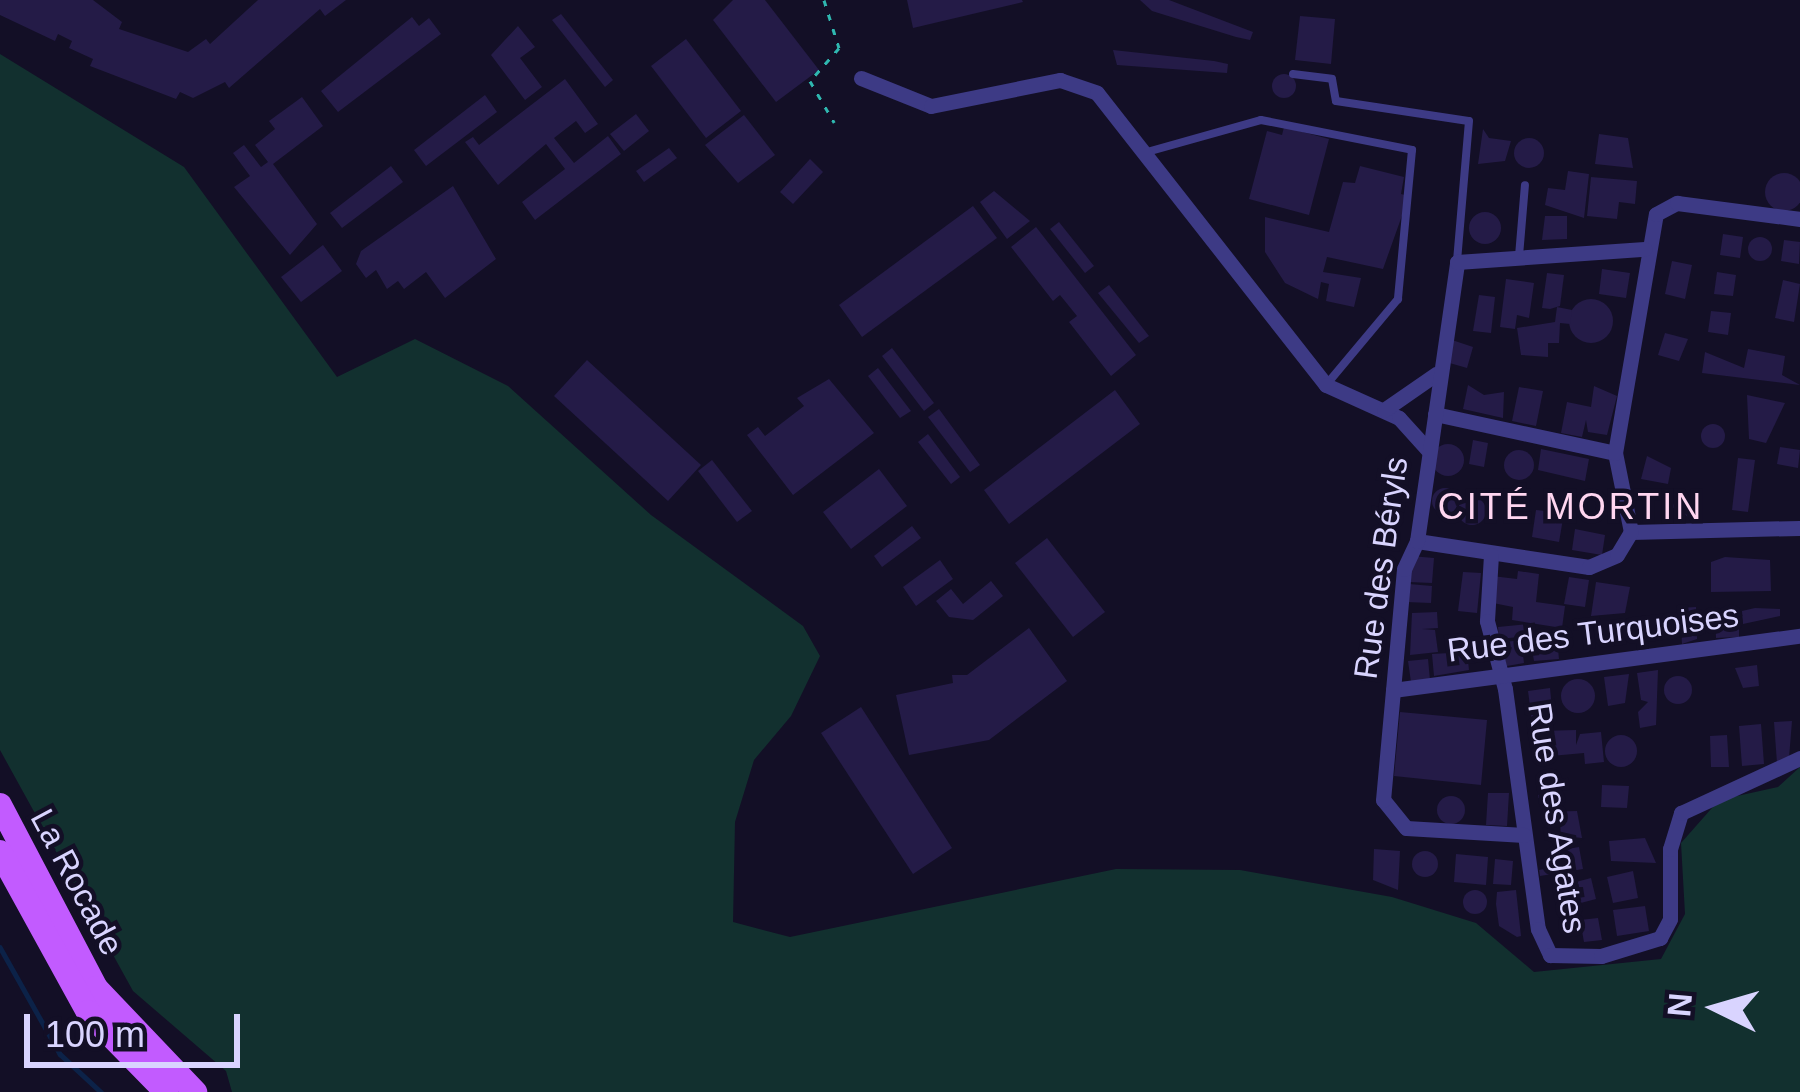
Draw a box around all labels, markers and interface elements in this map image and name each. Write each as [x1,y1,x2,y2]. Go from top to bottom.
street label: Rue des Béryls [1346,454,1416,682]
district label: CITÉ MORTIN [1438,485,1704,529]
street label: Rue des Turquoises [1445,595,1741,671]
street label: Rue des Agates [1519,699,1595,937]
street label: La Rocade [22,802,132,962]
north arrow [1656,948,1776,1068]
scale bar [30,990,246,1064]
text: N [1660,991,1699,1018]
text: 100 m [45,1014,145,1055]

